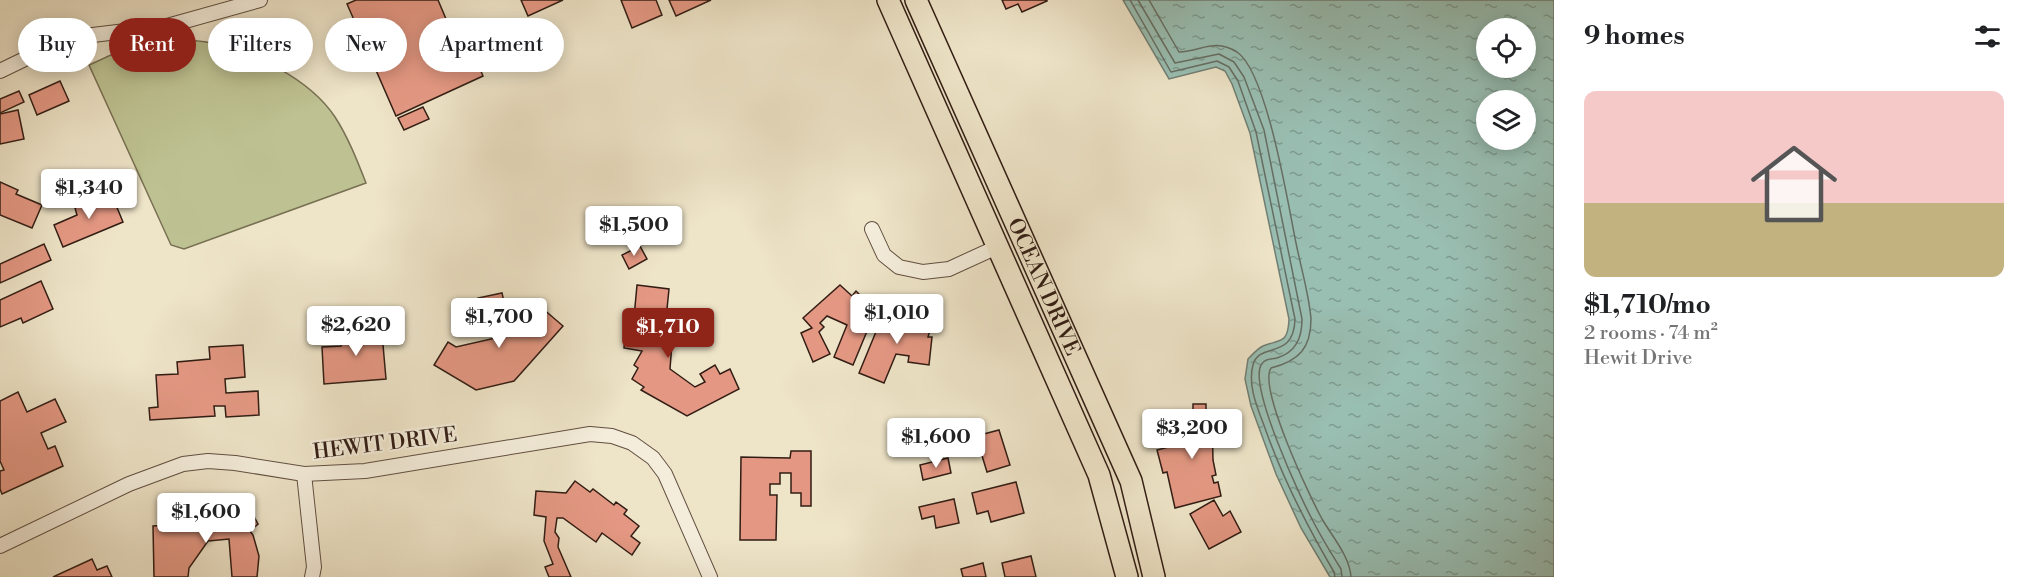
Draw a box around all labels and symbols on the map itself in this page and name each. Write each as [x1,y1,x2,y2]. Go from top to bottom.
pin: $1,340 [40,169,138,220]
pin: $1,500 [585,206,683,257]
street label: OCEAN DRIVE [1001,214,1085,360]
pin: $1,010 [848,294,946,345]
pin: $1,700 [450,298,548,349]
pin: $2,620 [307,306,405,357]
pin: $1,710 [619,308,717,359]
pin: $3,200 [1143,409,1241,460]
pin: $1,600 [887,418,985,469]
street label: HEWIT DRIVE [311,422,459,466]
pin: $1,600 [157,493,255,544]

